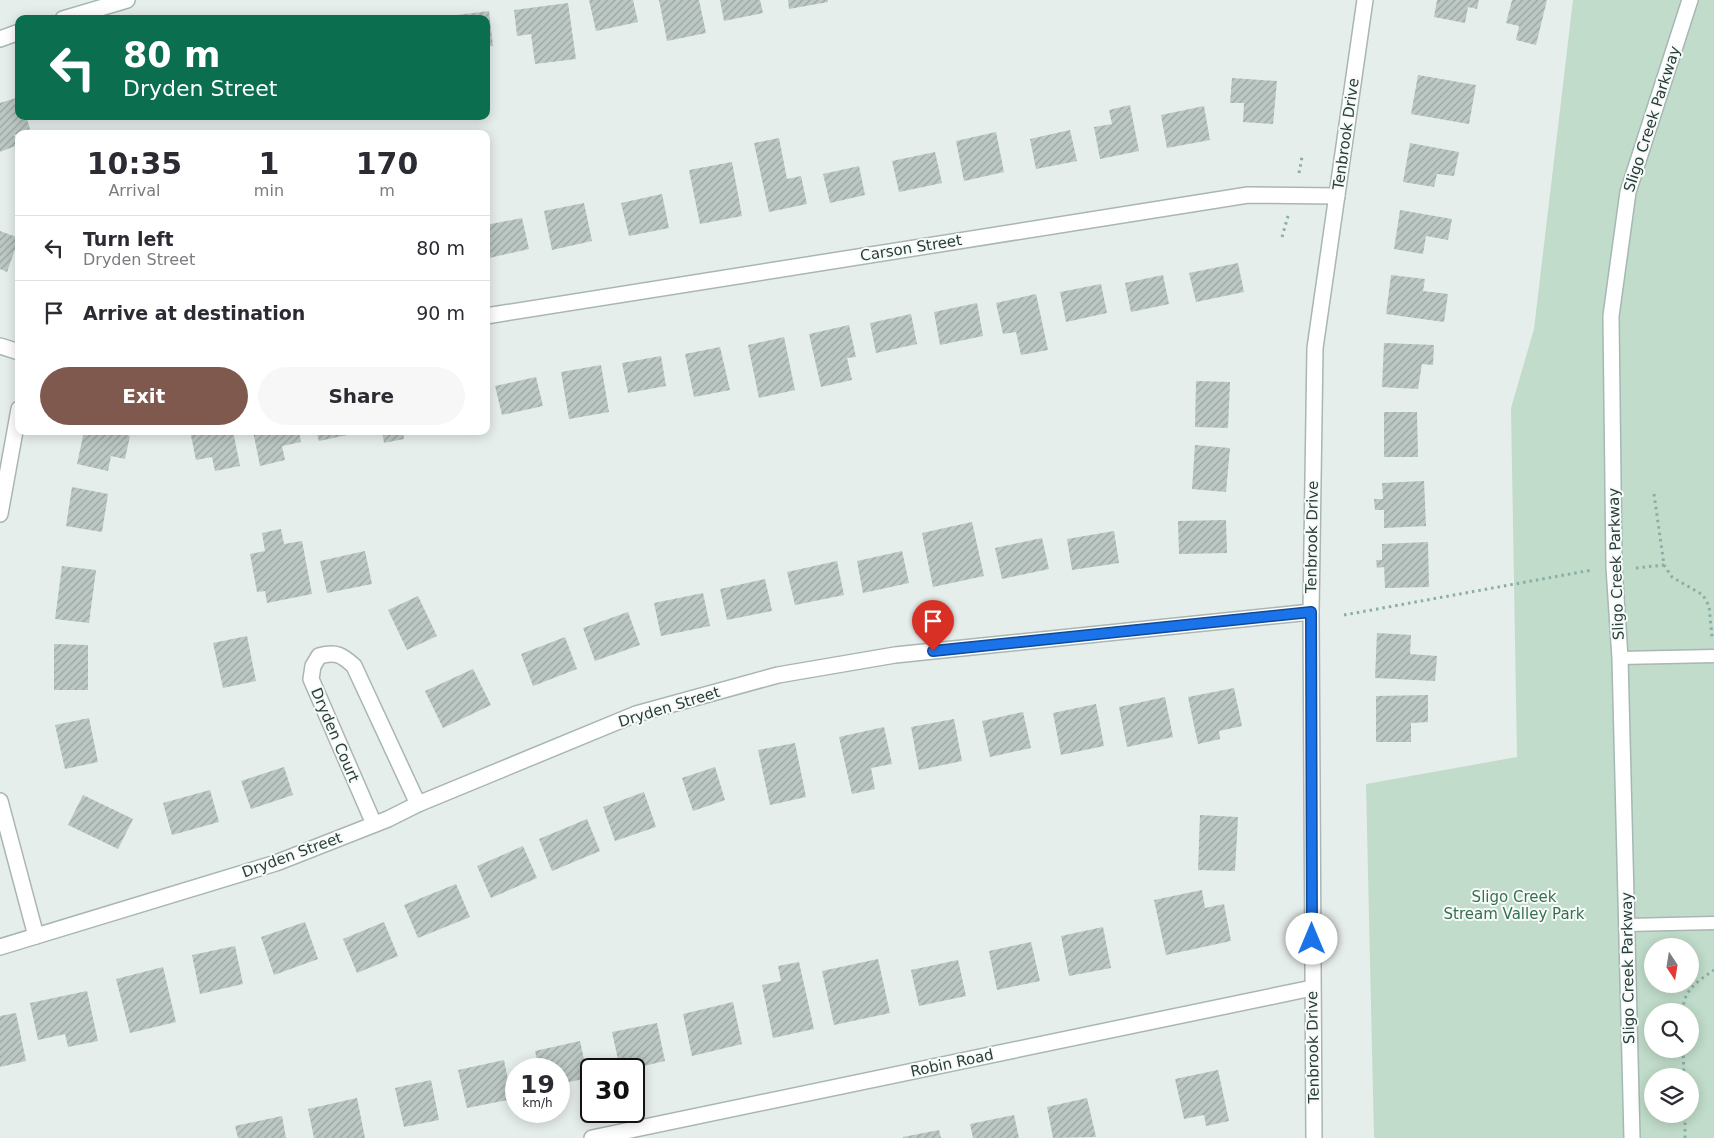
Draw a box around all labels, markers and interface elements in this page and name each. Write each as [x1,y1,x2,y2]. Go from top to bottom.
icon: left [40,35,105,100]
text: 80 m [123,35,220,75]
street label: Sligo Creek Parkway [1620,44,1684,194]
text: Dryden Street [123,76,277,101]
street label: Tenbrook Drive [1329,77,1363,192]
text: 10:35 [87,146,182,181]
text: 1 [258,146,279,181]
text: 170 [356,146,418,181]
text: Arrival [108,181,160,200]
text: min [254,181,284,200]
text: m [379,181,395,200]
text: Turn left [83,228,174,250]
street label: Carson Street [859,231,963,265]
icon: left [40,234,68,262]
text: 80 m [416,237,465,259]
text: Dryden Street [83,250,195,269]
icon: arrive [40,299,68,327]
text: Arrive at destination [83,302,305,324]
text: 90 m [416,302,465,324]
button: Exit [40,367,248,425]
button: Share [258,367,465,425]
street label: Tenbrook Drive [1302,481,1322,594]
street label: Sligo Creek Parkway [1604,487,1628,640]
pin [912,600,954,651]
icon: arrive [919,607,947,635]
street label: Dryden Street [616,683,722,731]
street label: Dryden Court [307,685,363,785]
street label: Dryden Street [239,829,345,881]
park label: Sligo Creek Stream Valley Park [1444,888,1585,923]
street label: Sligo Creek Parkway [1618,892,1638,1044]
position arrow [1285,912,1337,964]
north arrow [1644,938,1699,992]
map controls [1644,938,1699,1123]
street label: Tenbrook Drive [1303,991,1323,1104]
button: search [1644,1003,1699,1058]
street label: Robin Road [909,1045,995,1081]
speed limit sign: 30 [580,1058,645,1123]
button: layers [1644,1068,1699,1123]
text: 19 [520,1070,555,1099]
text: km/h [522,1096,553,1110]

